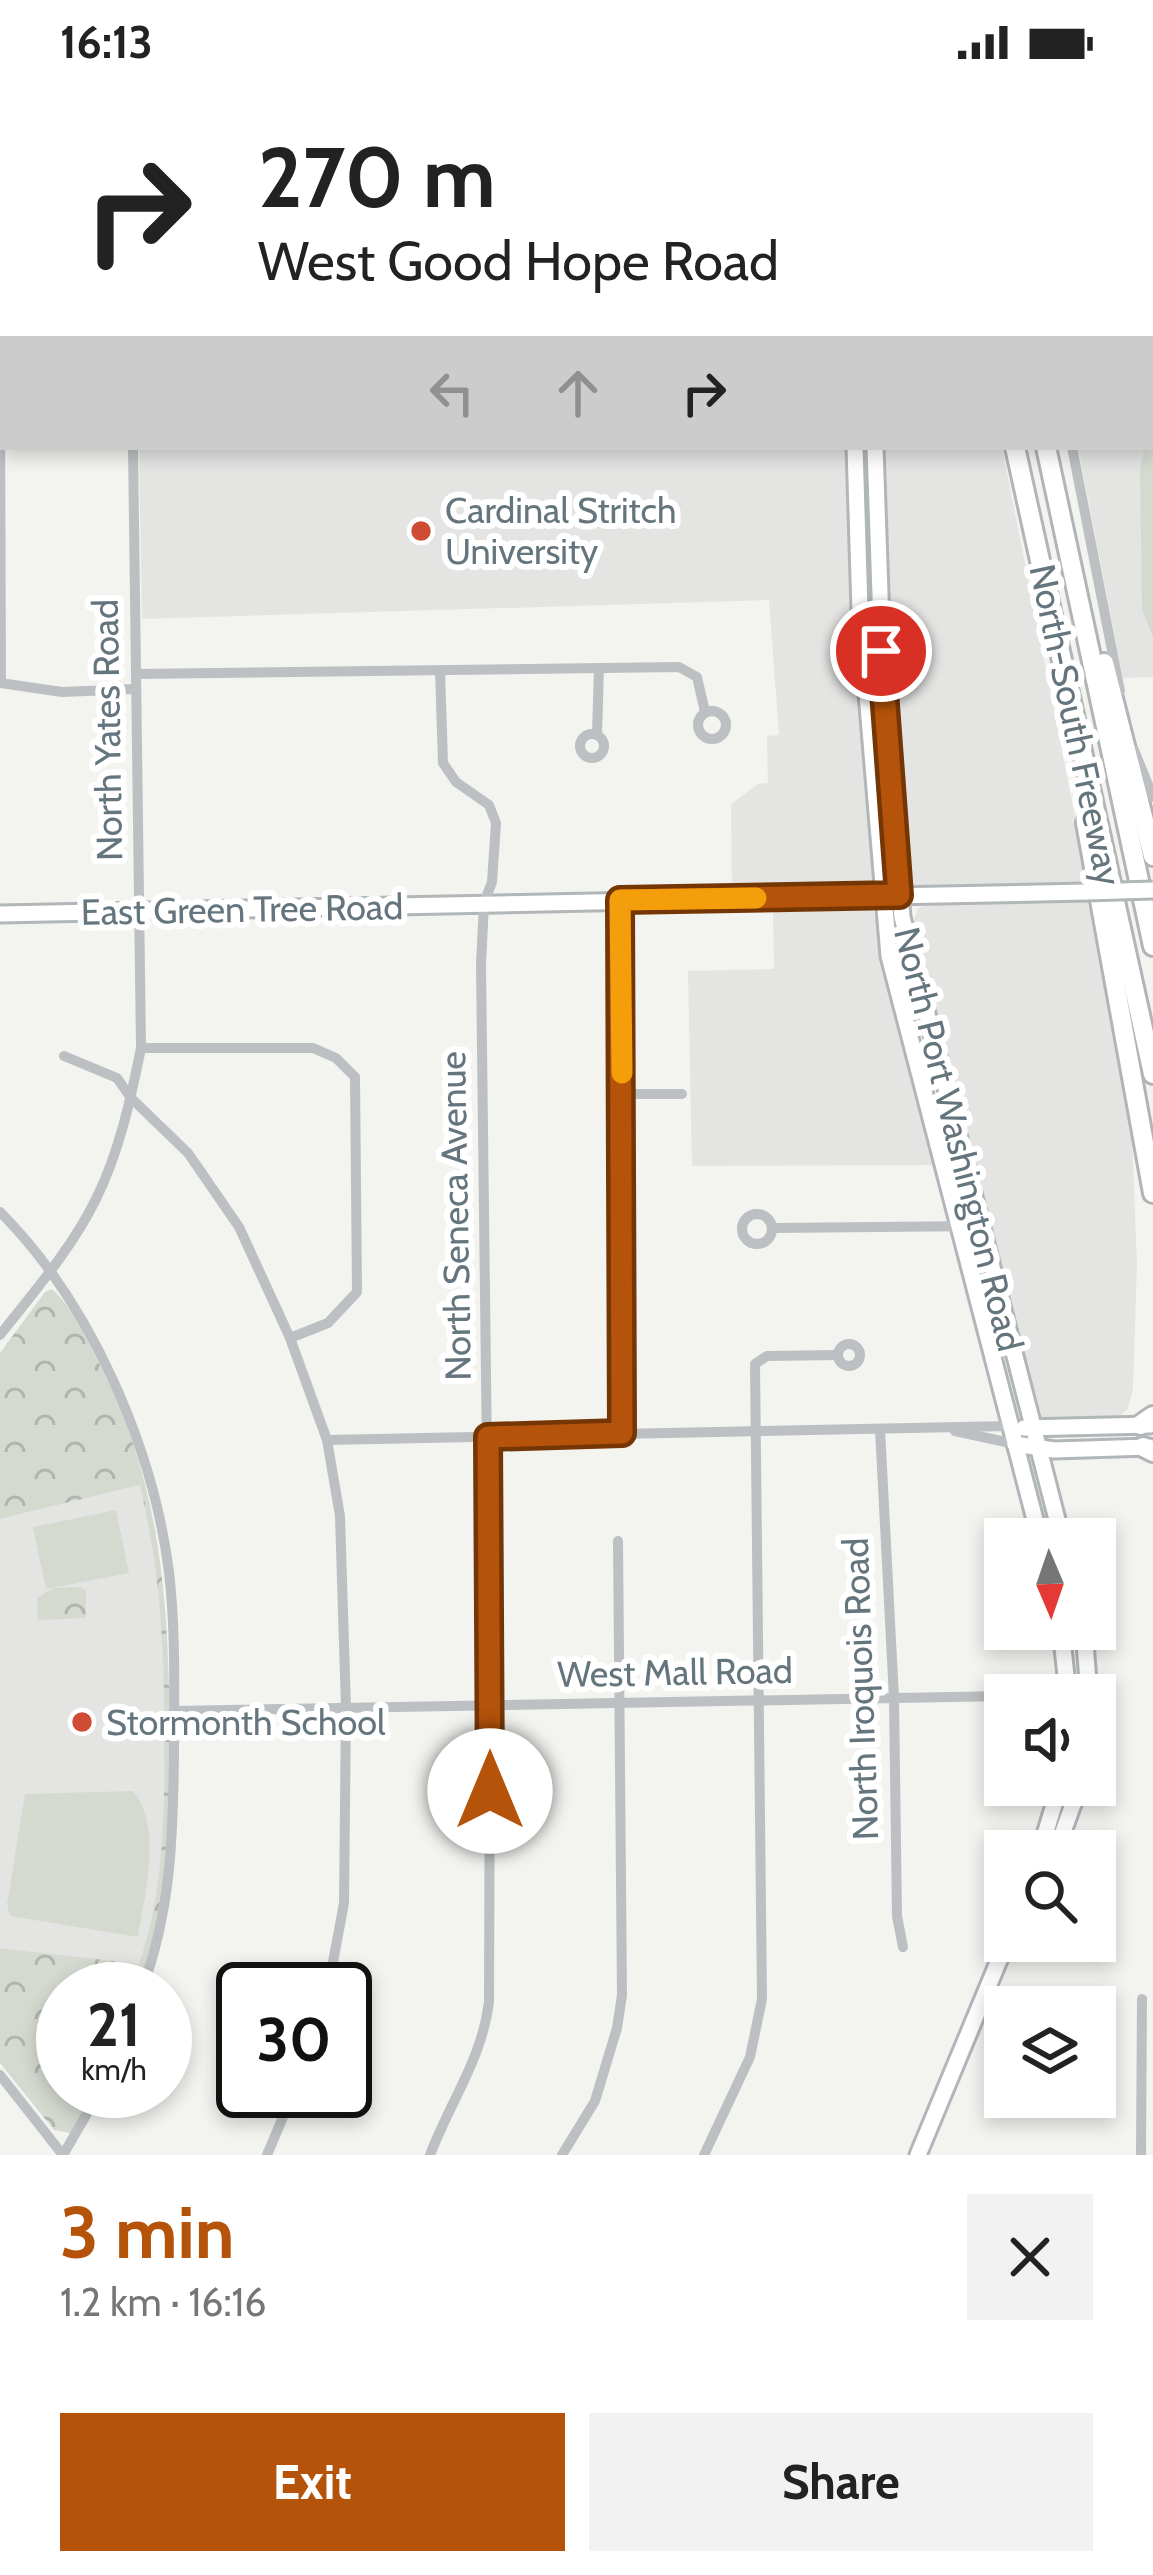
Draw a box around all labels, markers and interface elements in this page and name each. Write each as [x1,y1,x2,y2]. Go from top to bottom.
text: 16:13 [60,15,153,69]
text: 270 m [258,126,496,228]
icon: right [60,132,216,288]
text: West Good Hope Road [258,228,779,294]
icon: left [419,360,485,426]
icon: ahead [545,360,611,426]
icon: right [671,360,737,426]
place label: Cardinal Stritch University [445,488,676,573]
marker: Cardinal Stritch University [408,518,434,544]
street label: North-South Freeway [1020,560,1132,890]
street label: North Yates Road [83,599,131,861]
pin [830,600,932,702]
icon: arrive [848,618,914,684]
street label: East Green Tree Road [80,884,404,934]
street label: North Port Washington Road [885,922,1033,1356]
street label: North Seneca Avenue [430,1051,480,1381]
north arrow [984,1518,1116,1650]
map controls [984,1518,1116,2118]
street label: North Iroquois Road [833,1537,887,1841]
street label: West Mall Road [557,1648,793,1696]
button: sound [984,1674,1116,1806]
place label: Stormonth School [106,1700,386,1744]
marker: Stormonth School [69,1709,95,1735]
position arrow [427,1728,553,1854]
button: search [984,1830,1116,1962]
speed limit sign: 30 [216,1962,372,2118]
button: layers [984,1986,1116,2118]
text: 21 [87,1988,141,2061]
text: km/h [81,2051,147,2088]
text: 3 min [60,2189,235,2276]
button: close [967,2194,1093,2320]
text: 1.2 km · 16:16 [60,2278,266,2326]
button: Exit [60,2413,565,2551]
button: Share [589,2413,1093,2551]

